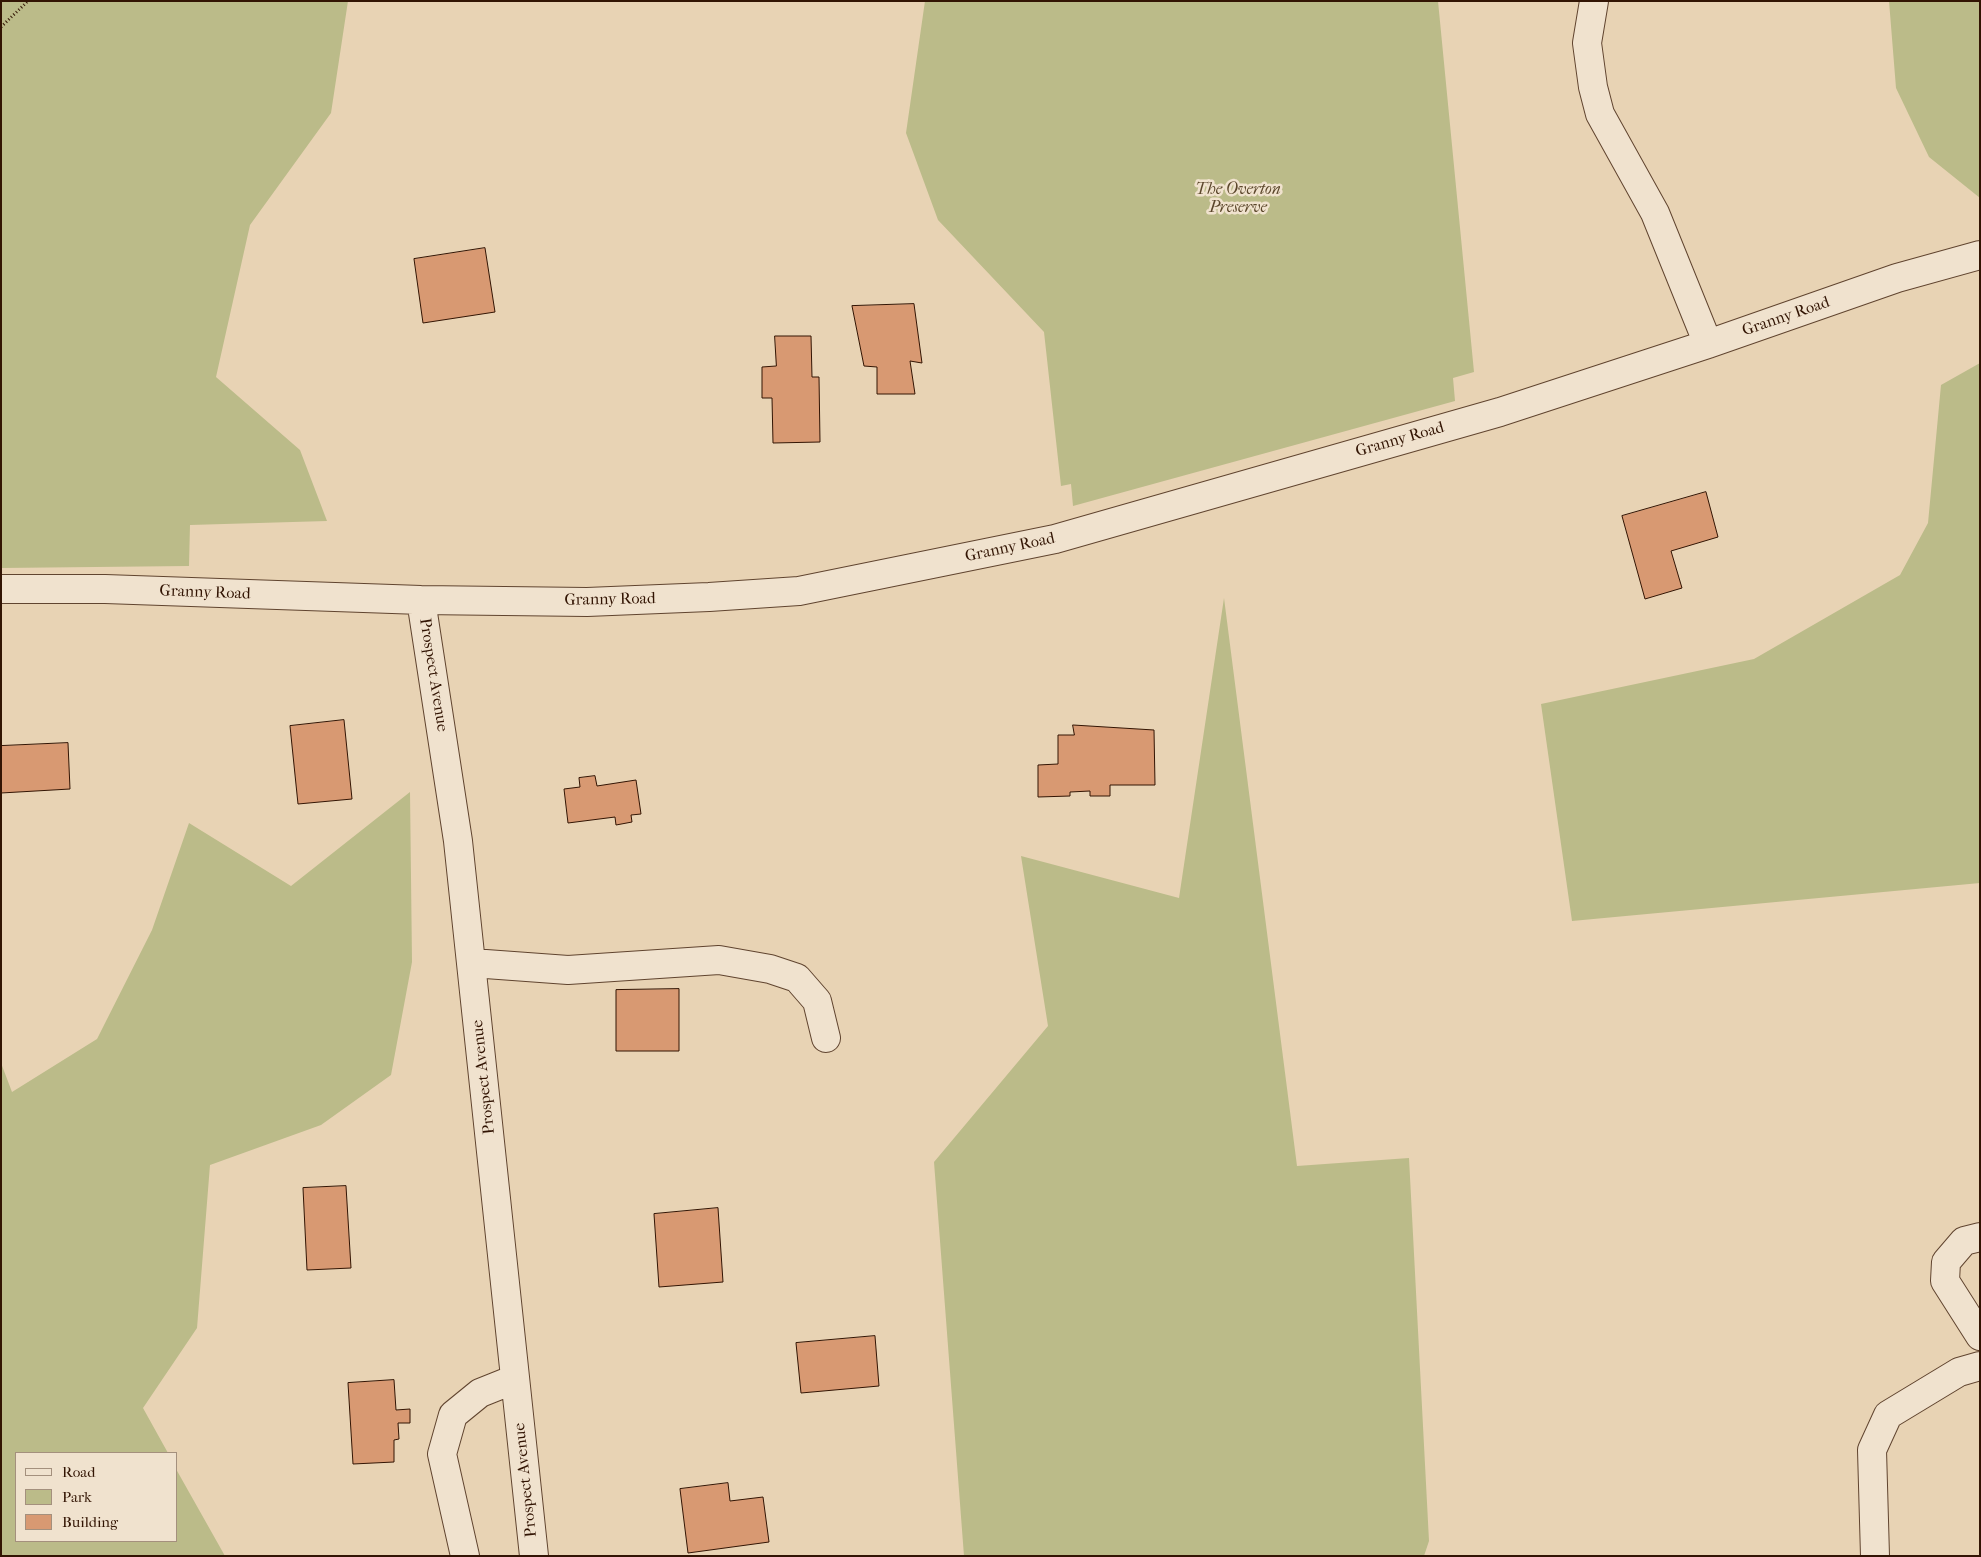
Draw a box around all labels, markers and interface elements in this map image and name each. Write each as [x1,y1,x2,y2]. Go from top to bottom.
park label: The Overton Preserve [1195,180,1281,218]
street label: Granny Road [1740,293,1832,341]
street label: Granny Road [1354,418,1446,462]
street label: Granny Road [963,529,1057,567]
street label: Granny Road [159,582,251,604]
street label: Granny Road [564,590,656,610]
street label: Prospect Avenue [415,617,451,733]
street label: Prospect Avenue [468,1019,500,1135]
street label: Prospect Avenue [510,1422,542,1538]
legend [15,1452,178,1542]
text: Road [62,1463,95,1481]
text: Park [62,1488,92,1506]
text: Building [62,1513,118,1531]

